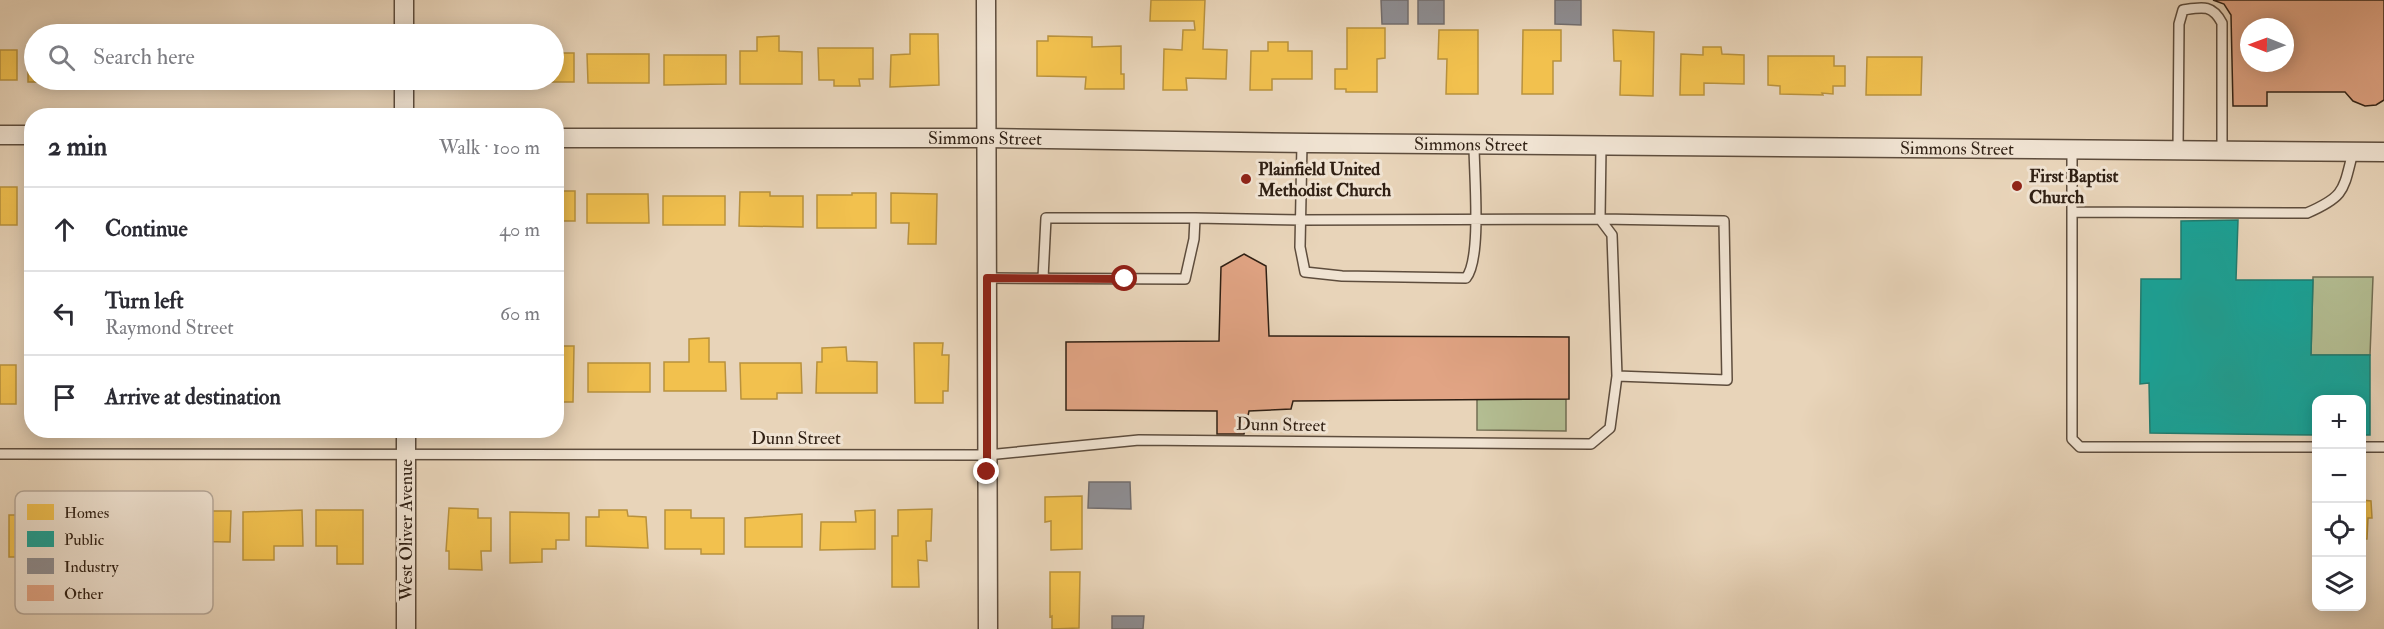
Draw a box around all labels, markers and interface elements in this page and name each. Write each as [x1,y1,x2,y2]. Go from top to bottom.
north arrow [2240,18,2294,72]
search box [24,24,564,90]
icon: search [45,41,78,74]
text: Search here [93,43,195,71]
street label: Simmons Street [928,127,1042,150]
text: 2 min [48,131,107,163]
street label: Simmons Street [1414,132,1528,156]
text: Walk · 100 m [439,135,540,160]
street label: Simmons Street [1900,136,2014,160]
place label: Plainfield United Methodist Church [1257,158,1392,202]
place label: First Baptist Church [2029,165,2119,209]
marker: Plainfield United Methodist Church [1239,172,1253,186]
marker: First Baptist Church [2010,179,2024,193]
icon: ahead [48,213,81,246]
text: Continue [105,215,188,243]
text: 40 m [499,217,540,242]
route start [1111,265,1137,291]
text: Turn left [105,287,184,315]
icon: left [48,297,81,330]
text: 60 m [500,301,540,326]
text: Raymond Street [105,315,234,340]
icon: arrive [48,381,81,414]
text: Arrive at destination [105,383,281,411]
map controls [2312,395,2366,611]
button: + [2312,395,2366,449]
street label: Dunn Street [1236,413,1326,437]
street label: Dunn Street [751,427,841,450]
button: − [2312,449,2366,503]
route end [973,458,999,484]
street label: West Oliver Avenue [395,459,418,602]
legend [15,491,213,614]
text: Homes [64,503,109,523]
button: locate [2312,503,2366,557]
text: Public [64,530,105,550]
text: Industry [64,557,119,577]
button: layers [2312,557,2366,611]
text: Other [64,584,103,604]

